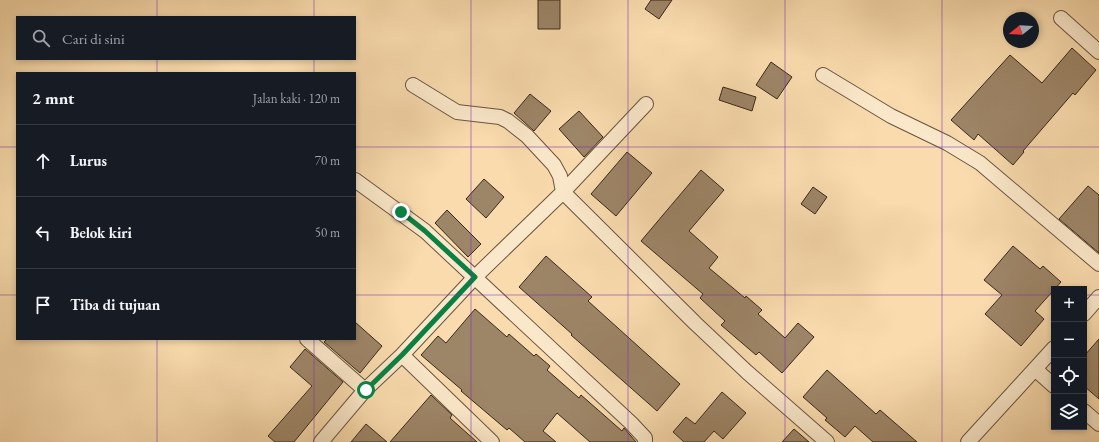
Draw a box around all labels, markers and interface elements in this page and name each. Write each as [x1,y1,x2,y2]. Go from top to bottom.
north arrow [1003,12,1039,48]
search box [16,16,356,60]
icon: search [30,27,52,49]
text: Cari di sini [62,29,125,48]
text: 2 mnt [32,87,74,109]
text: Jalan kaki · 120 m [253,90,340,107]
icon: ahead [32,150,54,172]
text: Lurus [70,151,107,170]
text: 70 m [315,152,340,169]
route end [392,203,410,221]
icon: left [32,222,54,244]
text: Belok kiri [70,223,132,242]
text: 50 m [315,224,340,241]
map controls [1051,286,1087,430]
button: + [1051,286,1087,322]
icon: arrive [32,294,54,316]
text: Tiba di tujuan [70,295,160,314]
button: − [1051,322,1087,358]
button: locate [1051,358,1087,394]
route start [357,381,375,399]
button: layers [1051,394,1087,430]

